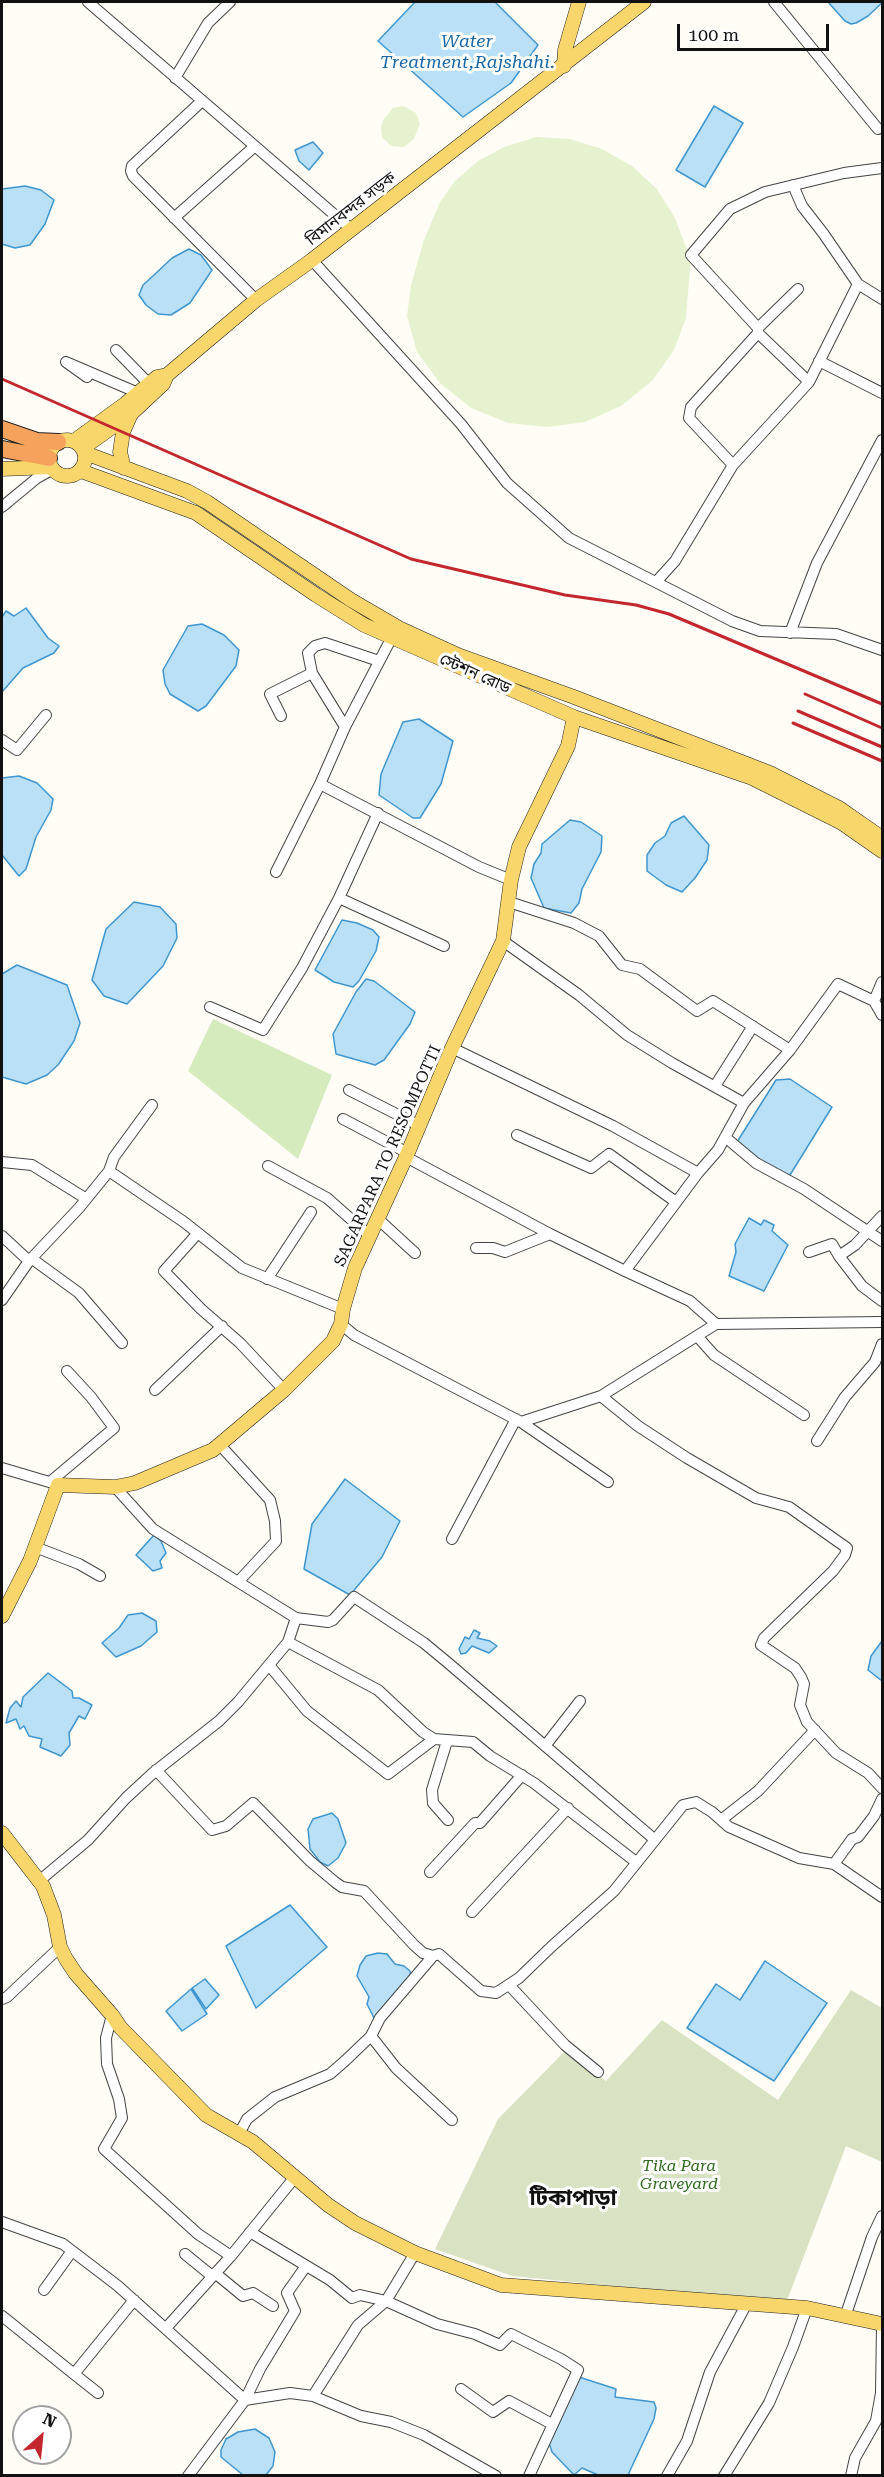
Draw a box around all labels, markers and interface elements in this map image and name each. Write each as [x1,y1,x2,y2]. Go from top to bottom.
scale bar [680,12,832,50]
text: 100 m [688,24,739,45]
water label: Water Treatment,Rajshahi. [380,31,554,74]
street label: বিমানবন্দর সড়ক [302,168,400,250]
street label: স্টেশন রোড [436,650,514,698]
street label: SAGARPARA TO RESOMPOTTI [330,1043,446,1269]
park label: Tika Para Graveyard [640,2156,718,2194]
district label: টিকাপাড়া [529,2186,617,2212]
north arrow [12,2405,72,2465]
text: N [40,2409,59,2432]

